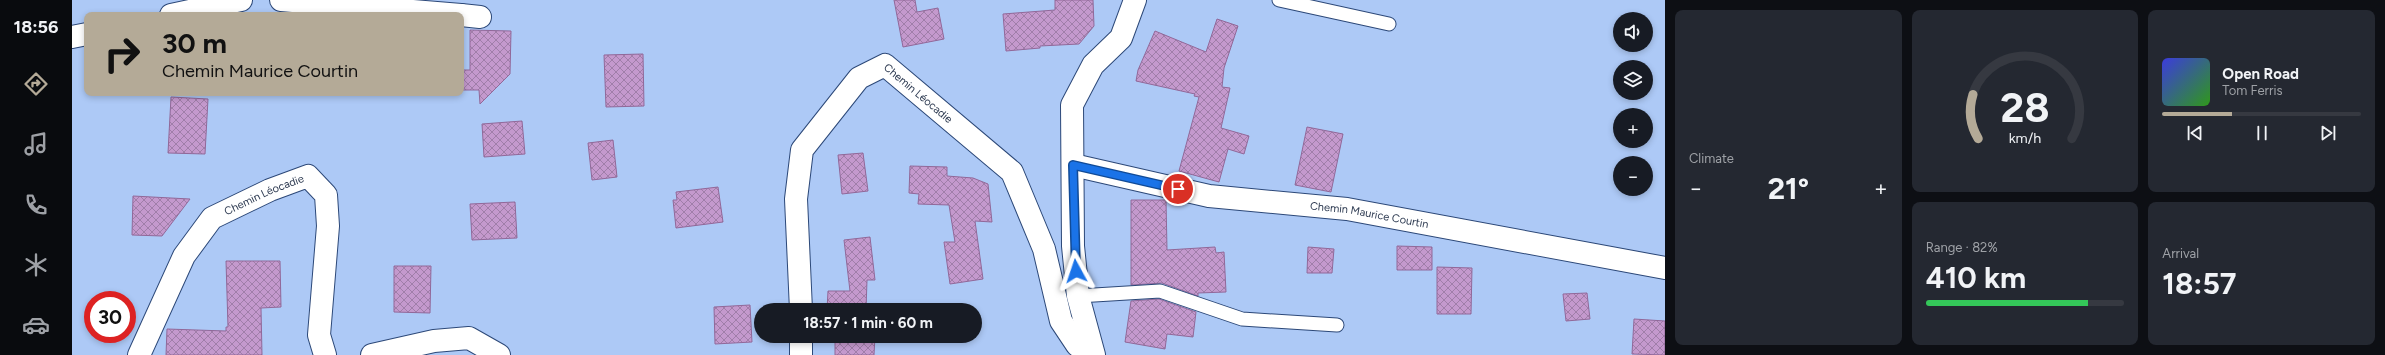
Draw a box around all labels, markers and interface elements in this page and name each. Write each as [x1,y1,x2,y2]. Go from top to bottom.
map controls [1613,12,1653,196]
button: sound [1613,12,1653,52]
text: 18:56 [14,16,58,38]
text: 30 m [162,26,227,60]
icon: right [96,28,148,80]
text: Chemin Maurice Courtin [162,60,358,82]
button: layers [1613,60,1653,100]
street label: Chemin Léocadie [881,61,955,126]
text: Open Road [2222,65,2299,83]
icon: directions [22,70,50,98]
text: 28 [2000,82,2050,132]
text: Tom Ferris [2222,83,2282,98]
button: + [1613,108,1653,148]
icon: previous [2184,122,2206,144]
icon: pause [2251,122,2273,144]
icon: next [2317,122,2339,144]
text: km/h [2009,128,2041,146]
icon: music [22,130,50,158]
text: Climate [1689,151,1734,166]
button: − [1613,156,1653,196]
text: 21° [1768,170,1809,207]
street label: Chemin Léocadie [222,172,306,218]
pin [1161,172,1195,206]
text: − [1689,175,1703,202]
text: + [1874,175,1888,202]
icon: arrive [1167,178,1189,200]
icon: phone [22,191,50,219]
street label: Chemin Maurice Courtin [1309,199,1430,231]
text: Range · 82% [1926,240,1998,255]
text: Arrival [2162,246,2199,261]
position arrow [1055,250,1097,292]
icon: climate [22,251,50,279]
text: 410 km [1926,259,2026,296]
text: 18:57 [2162,265,2237,302]
speed limit sign: 30 [84,291,136,343]
icon: car [22,311,50,339]
text: 18:57 · 1 min · 60 m [803,314,933,332]

